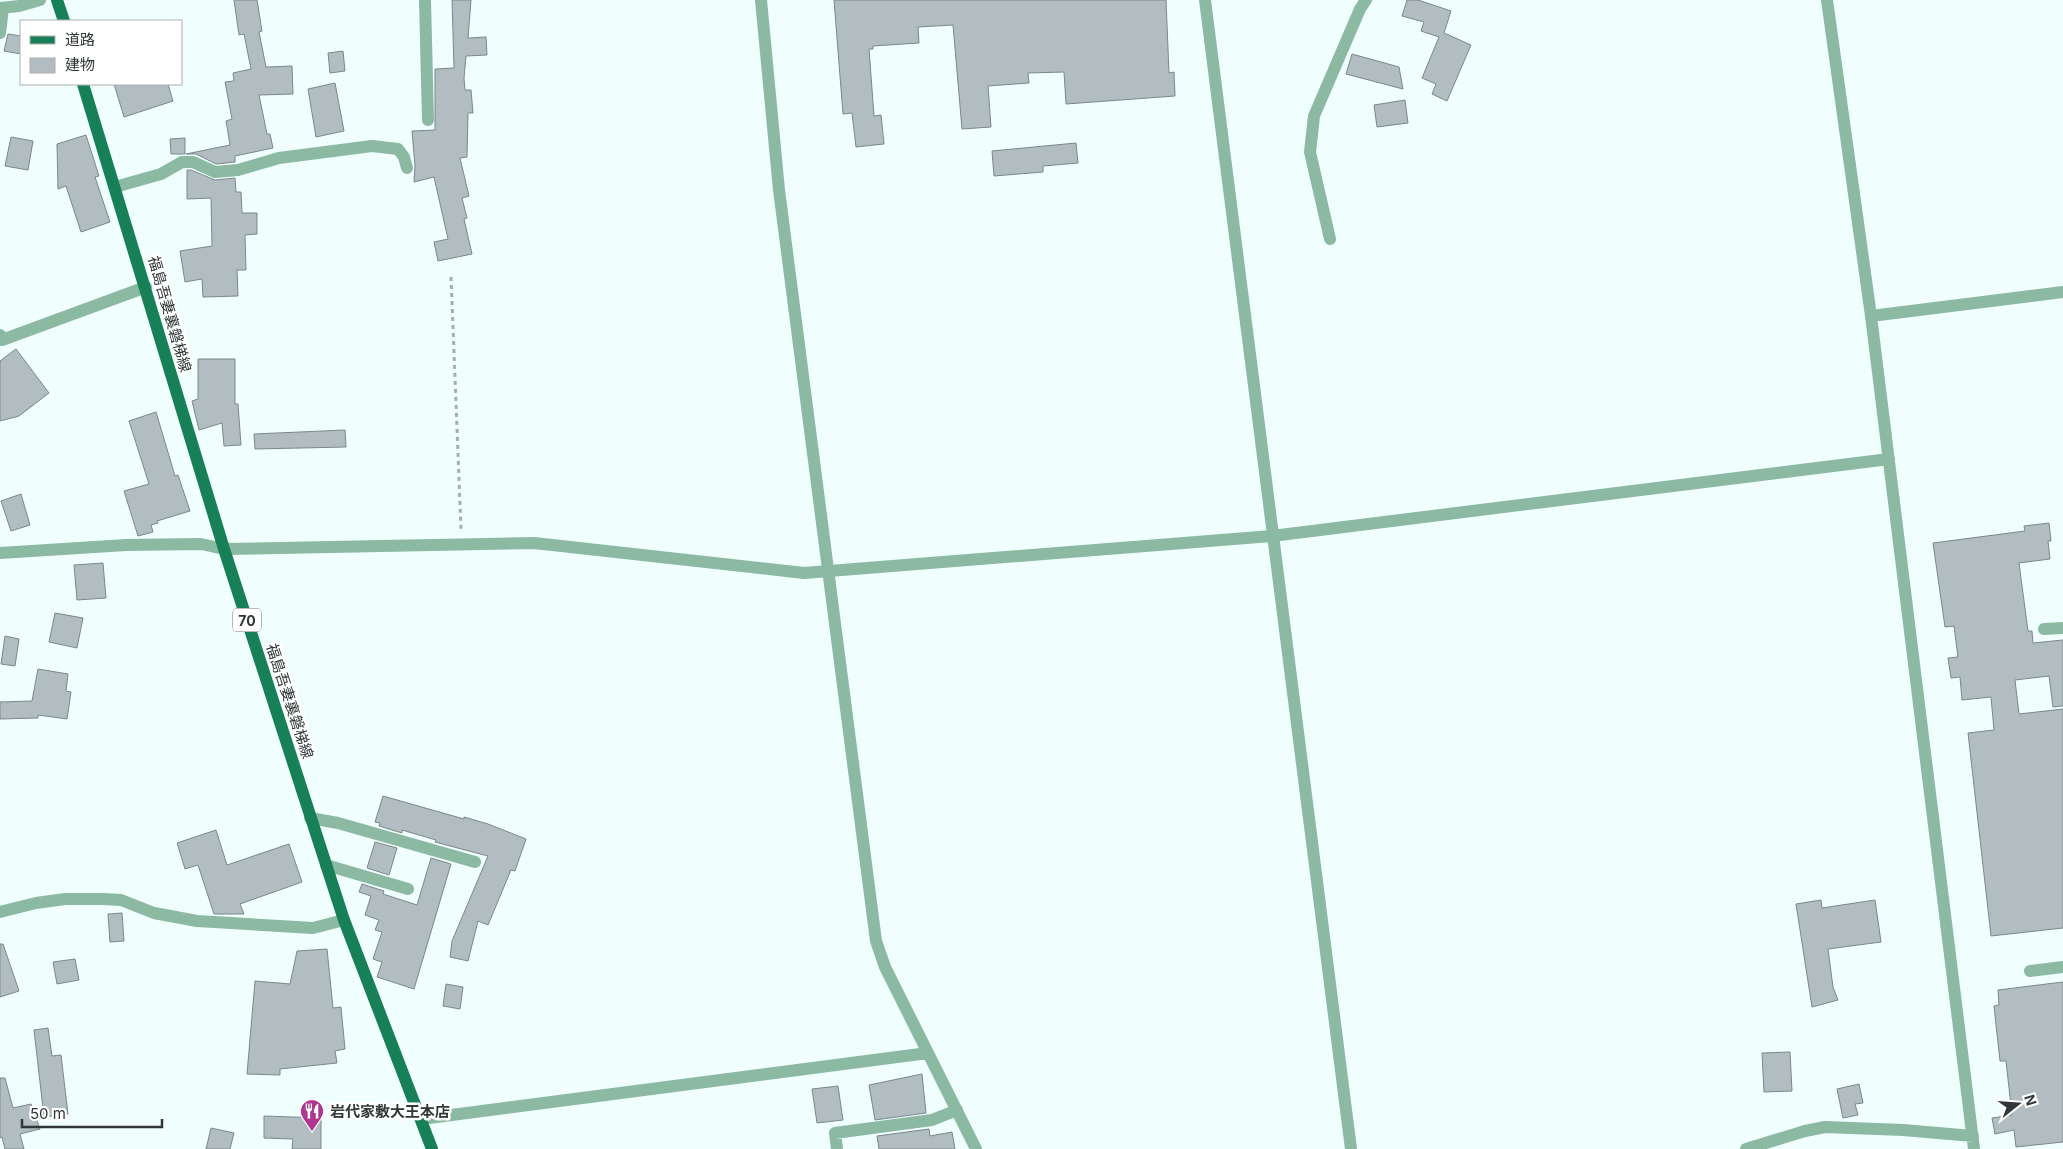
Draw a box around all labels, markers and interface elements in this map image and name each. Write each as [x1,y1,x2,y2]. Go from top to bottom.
legend [20,20,182,85]
text: 道路 [65,30,95,49]
text: 建物 [65,55,95,74]
street label: 福島吾妻裏磐梯線 [144,254,196,374]
road number: 70 [233,608,261,632]
street label: 福島吾妻裏磐梯線 [262,641,318,761]
north arrow [1993,1079,2043,1129]
text: N [2021,1092,2041,1108]
scale bar [22,1096,162,1128]
restaurant icon: 岩代家敷大王本店 [299,1098,325,1132]
place label: 岩代家敷大王本店 [330,1102,450,1121]
text: 50 m [30,1104,66,1123]

